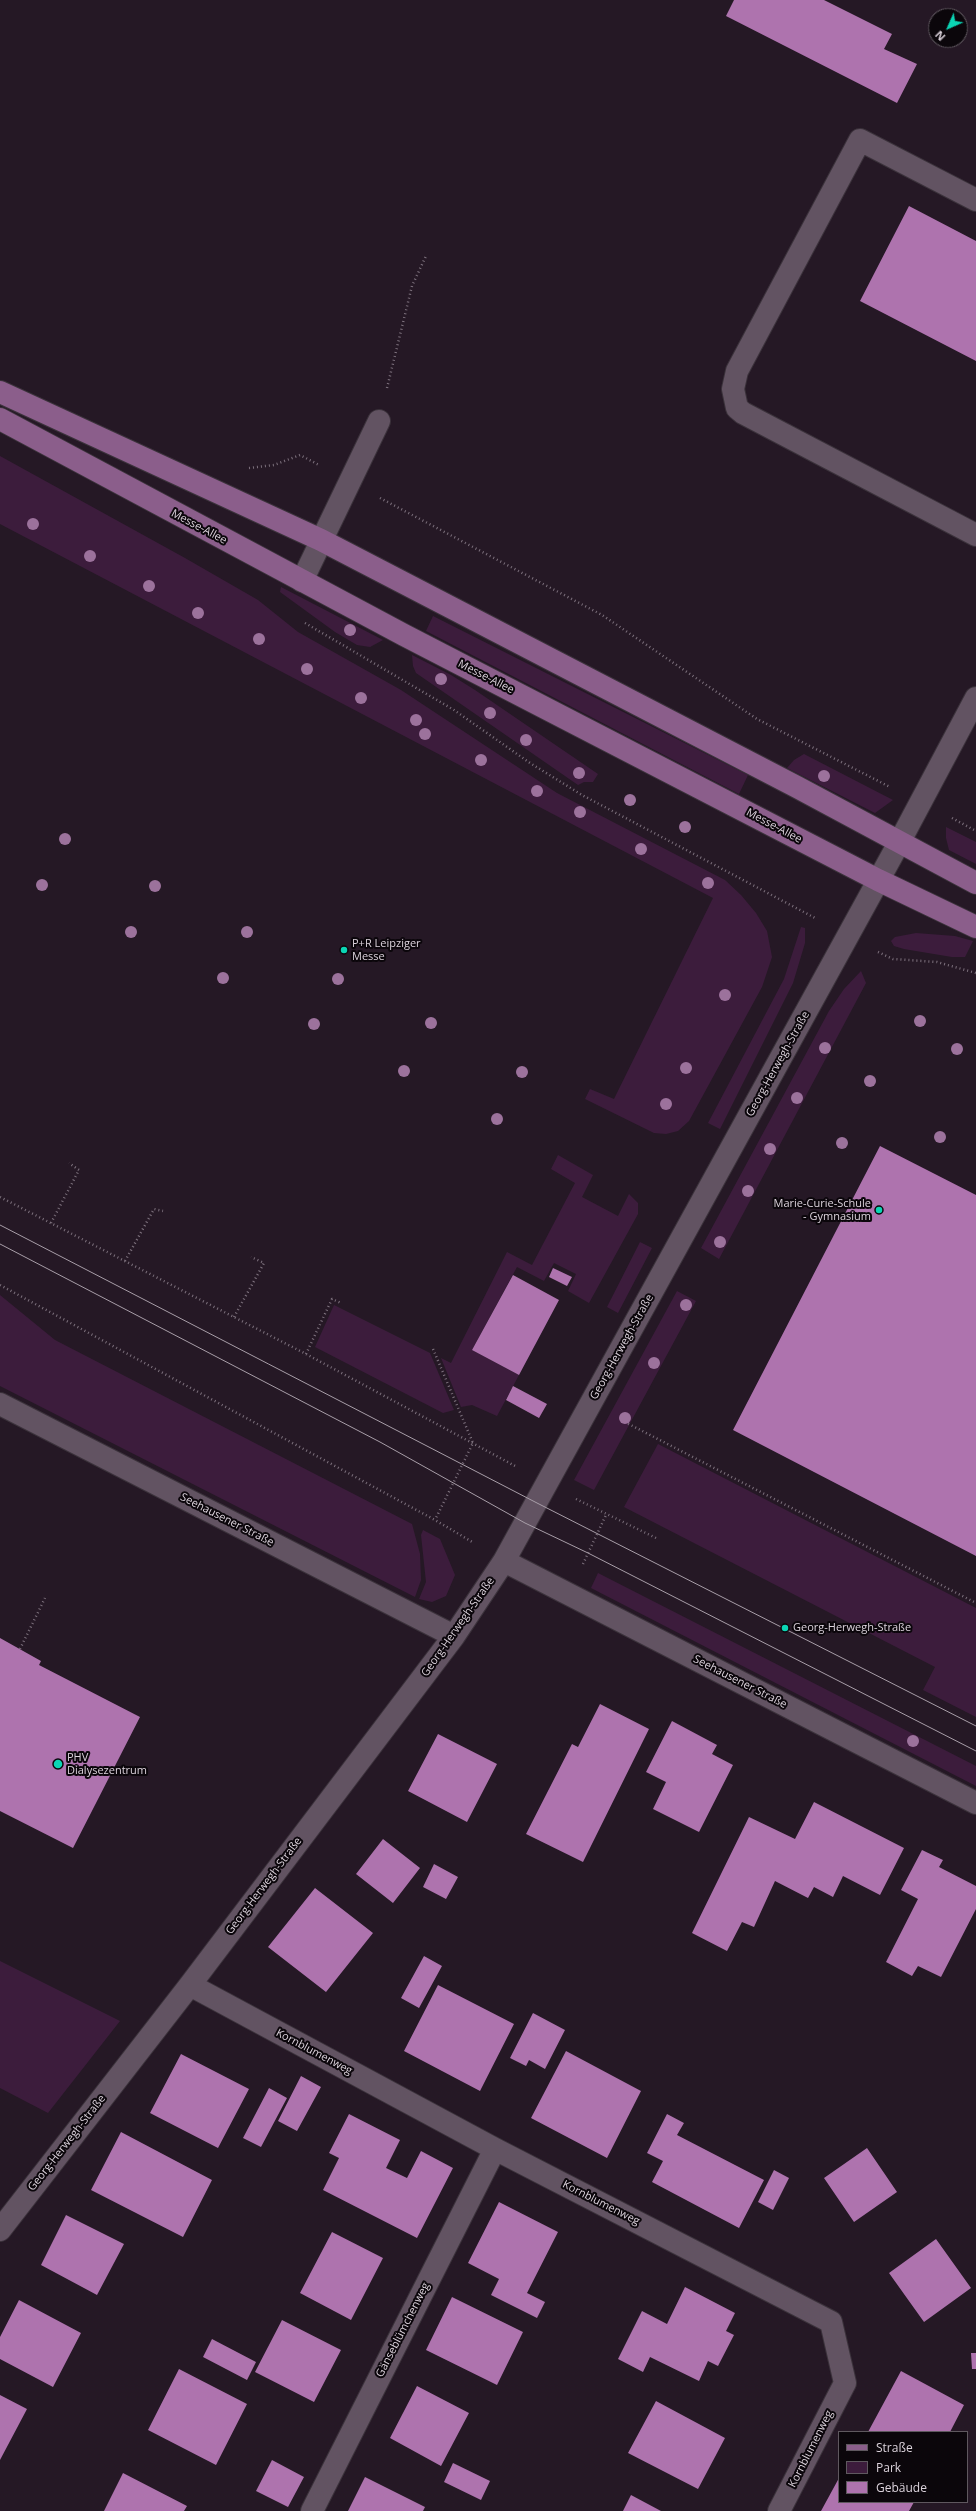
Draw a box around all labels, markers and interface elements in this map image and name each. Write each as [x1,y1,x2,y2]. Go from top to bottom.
north arrow [928,8,968,48]
text: N [931,28,948,45]
street label: Messe-Allee [169,507,229,547]
street label: Messe-Allee [456,657,516,697]
street label: Messe-Allee [744,806,804,846]
place label: P+R Leipziger Messe [352,937,421,963]
marker: P+R Leipziger Messe [339,945,349,955]
street label: Georg-Herwegh-Straße [744,1009,812,1119]
place label: Marie-Curie-Schule - Gymnasium [774,1197,871,1223]
marker: Marie-Curie-Schule - Gymnasium [874,1205,884,1215]
street label: Georg-Herwegh-Straße [588,1292,656,1402]
street label: Seehausener Straße [178,1491,276,1549]
street label: Georg-Herwegh-Straße [419,1575,497,1679]
place label: Georg-Herwegh-Straße [793,1621,911,1635]
marker: Georg-Herwegh-Straße [780,1623,790,1633]
street label: Seehausener Straße [691,1653,789,1711]
place label: PHV Dialysezentrum [67,1751,147,1777]
marker: PHV Dialysezentrum [52,1758,64,1770]
street label: Georg-Herwegh-Straße [223,1835,305,1937]
street label: Kornblumenweg [274,2026,354,2078]
street label: Georg-Herwegh-Straße [25,2092,109,2194]
street label: Kornblumenweg [560,2178,642,2228]
street label: Gänseblümchenweg [373,2281,433,2379]
street label: Kornblumenweg [786,2408,836,2490]
legend [838,2431,968,2503]
text: Straße [876,2439,913,2456]
text: Park [876,2459,901,2476]
text: Gebäude [876,2479,927,2496]

